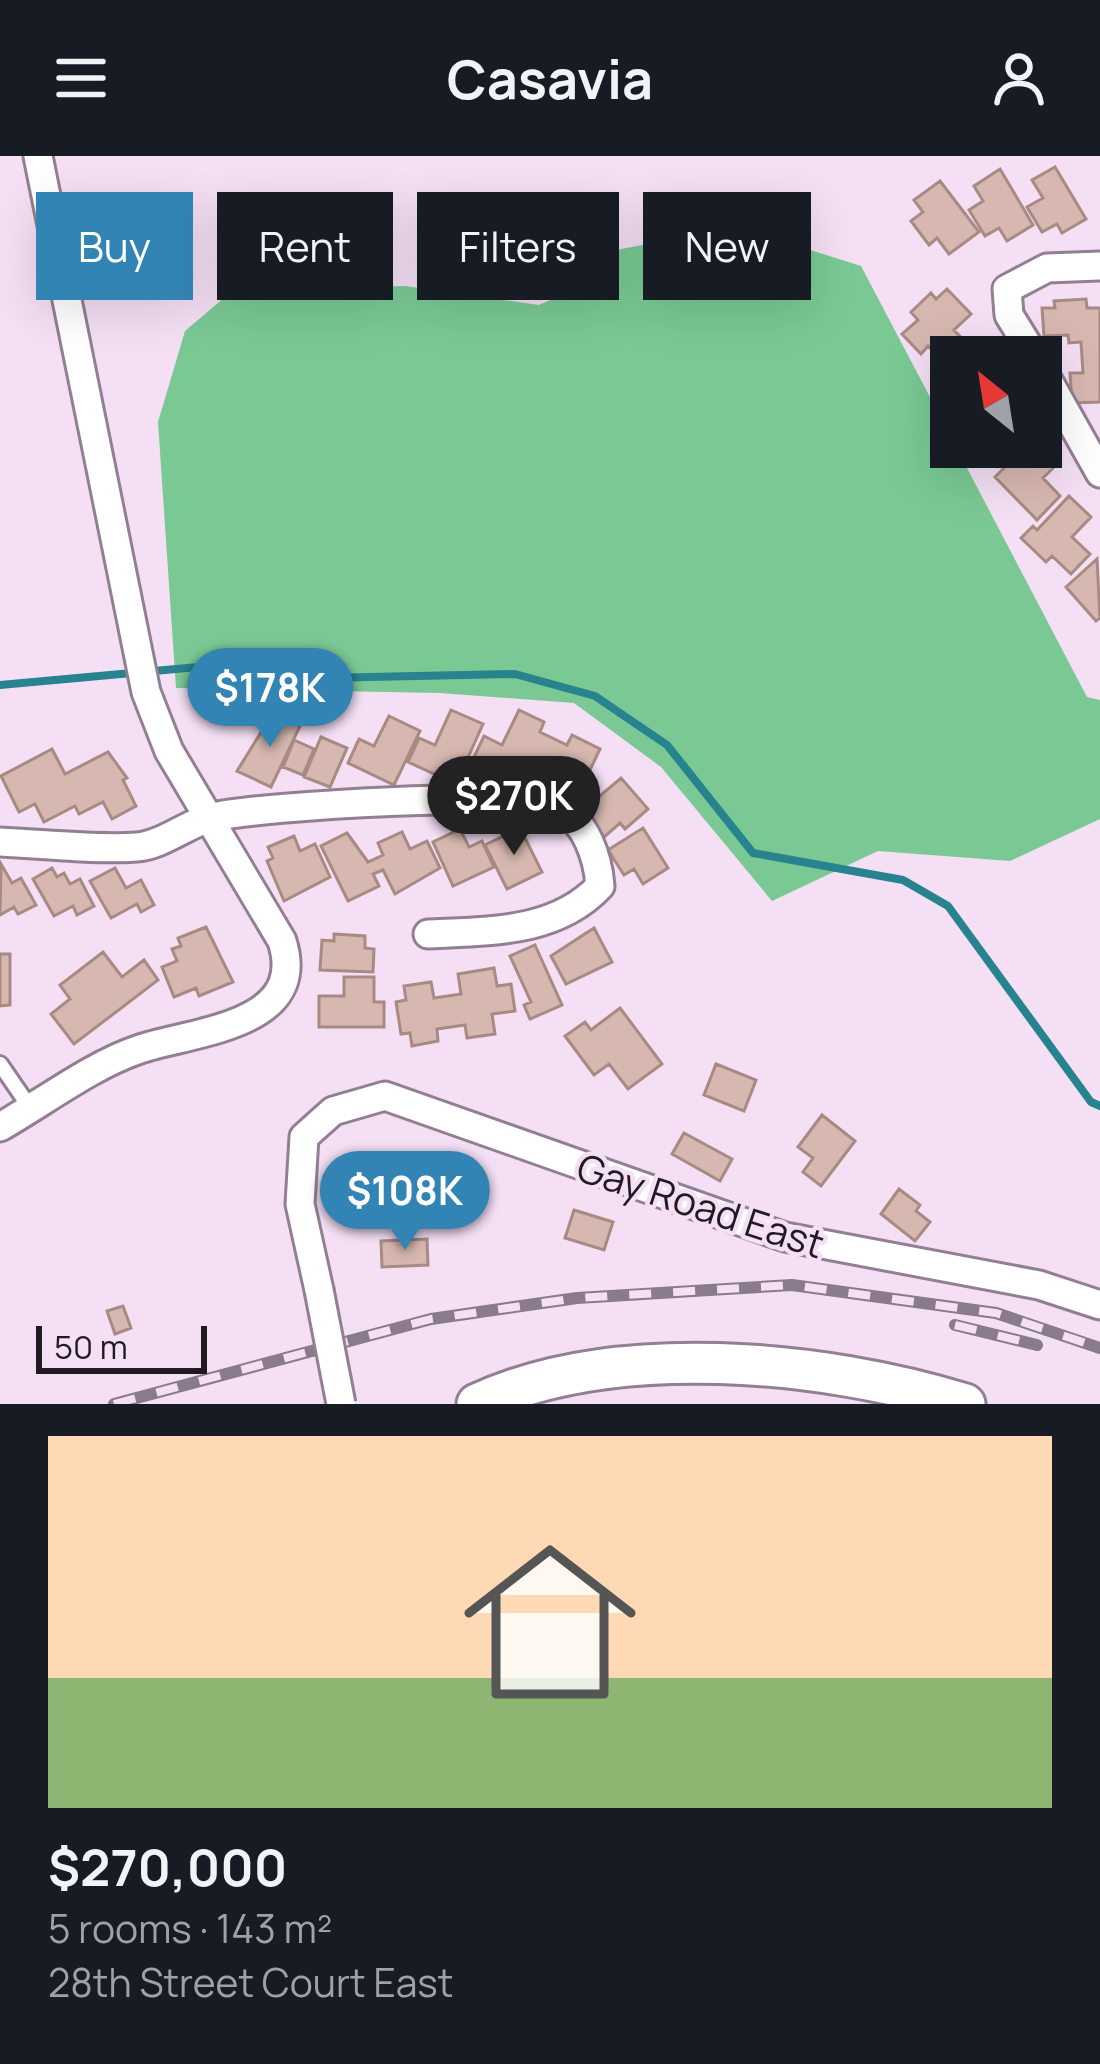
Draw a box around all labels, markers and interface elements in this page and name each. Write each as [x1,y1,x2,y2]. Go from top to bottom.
text: Casavia [447,41,653,115]
icon: menu [48,45,114,111]
icon: person [986,45,1052,111]
chip: Buy [36,192,193,300]
chip: Rent [217,192,393,300]
chip: Filters [417,192,619,300]
chip: New [643,192,811,300]
north arrow [930,336,1062,468]
map controls [930,336,1062,468]
pin: $178K [186,648,354,750]
text: $178K [214,660,326,714]
pin: $270K [430,756,598,858]
text: $270K [454,768,574,822]
street label: Gay Road East [571,1140,831,1270]
pin: $108K [321,1151,489,1253]
text: $108K [347,1163,463,1217]
scale bar [36,1320,207,1373]
text: 50 m [54,1324,128,1369]
icon: home [442,1514,658,1730]
text: $270,000 [48,1832,287,1901]
text: 5 rooms · 143 m² [48,1901,332,1955]
text: 28th Street Court East [48,1955,453,2009]

